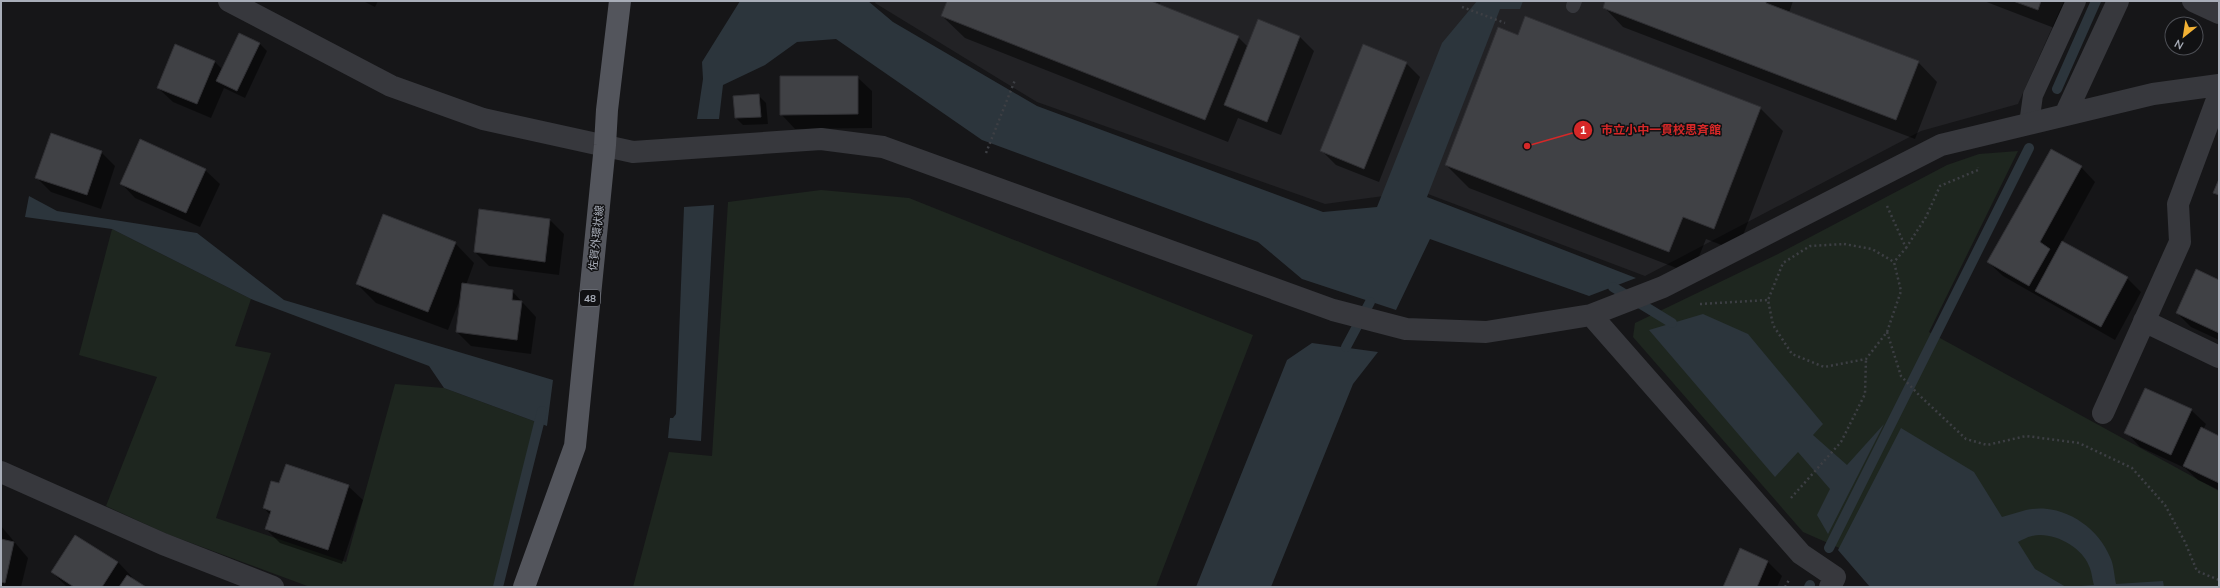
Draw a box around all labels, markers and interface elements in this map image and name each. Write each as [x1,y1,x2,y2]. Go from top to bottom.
north arrow [2164,16,2204,56]
text: N [2172,37,2186,53]
callout: 市立小中一貫校思斉館 [1573,118,1729,142]
text: 1 [1579,122,1587,137]
text: 市立小中一貫校思斉館 [1601,122,1721,137]
street label: 佐賀外環状線 [586,204,606,272]
road number: 48 [580,290,600,306]

